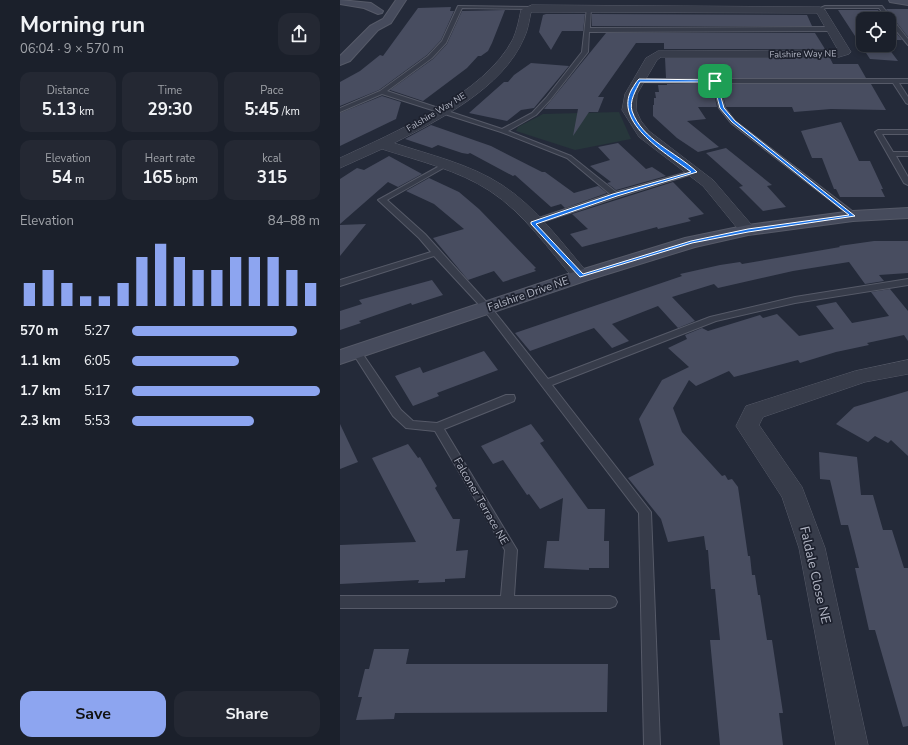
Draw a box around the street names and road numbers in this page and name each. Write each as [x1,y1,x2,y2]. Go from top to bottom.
street label: Falshire Way NE [769,47,837,61]
street label: Falshire Way NE [404,90,468,134]
street label: Falshire Drive NE [485,273,571,315]
street label: Falconer Terrace NE [450,455,512,547]
street label: Faldale Close NE [795,524,835,626]

